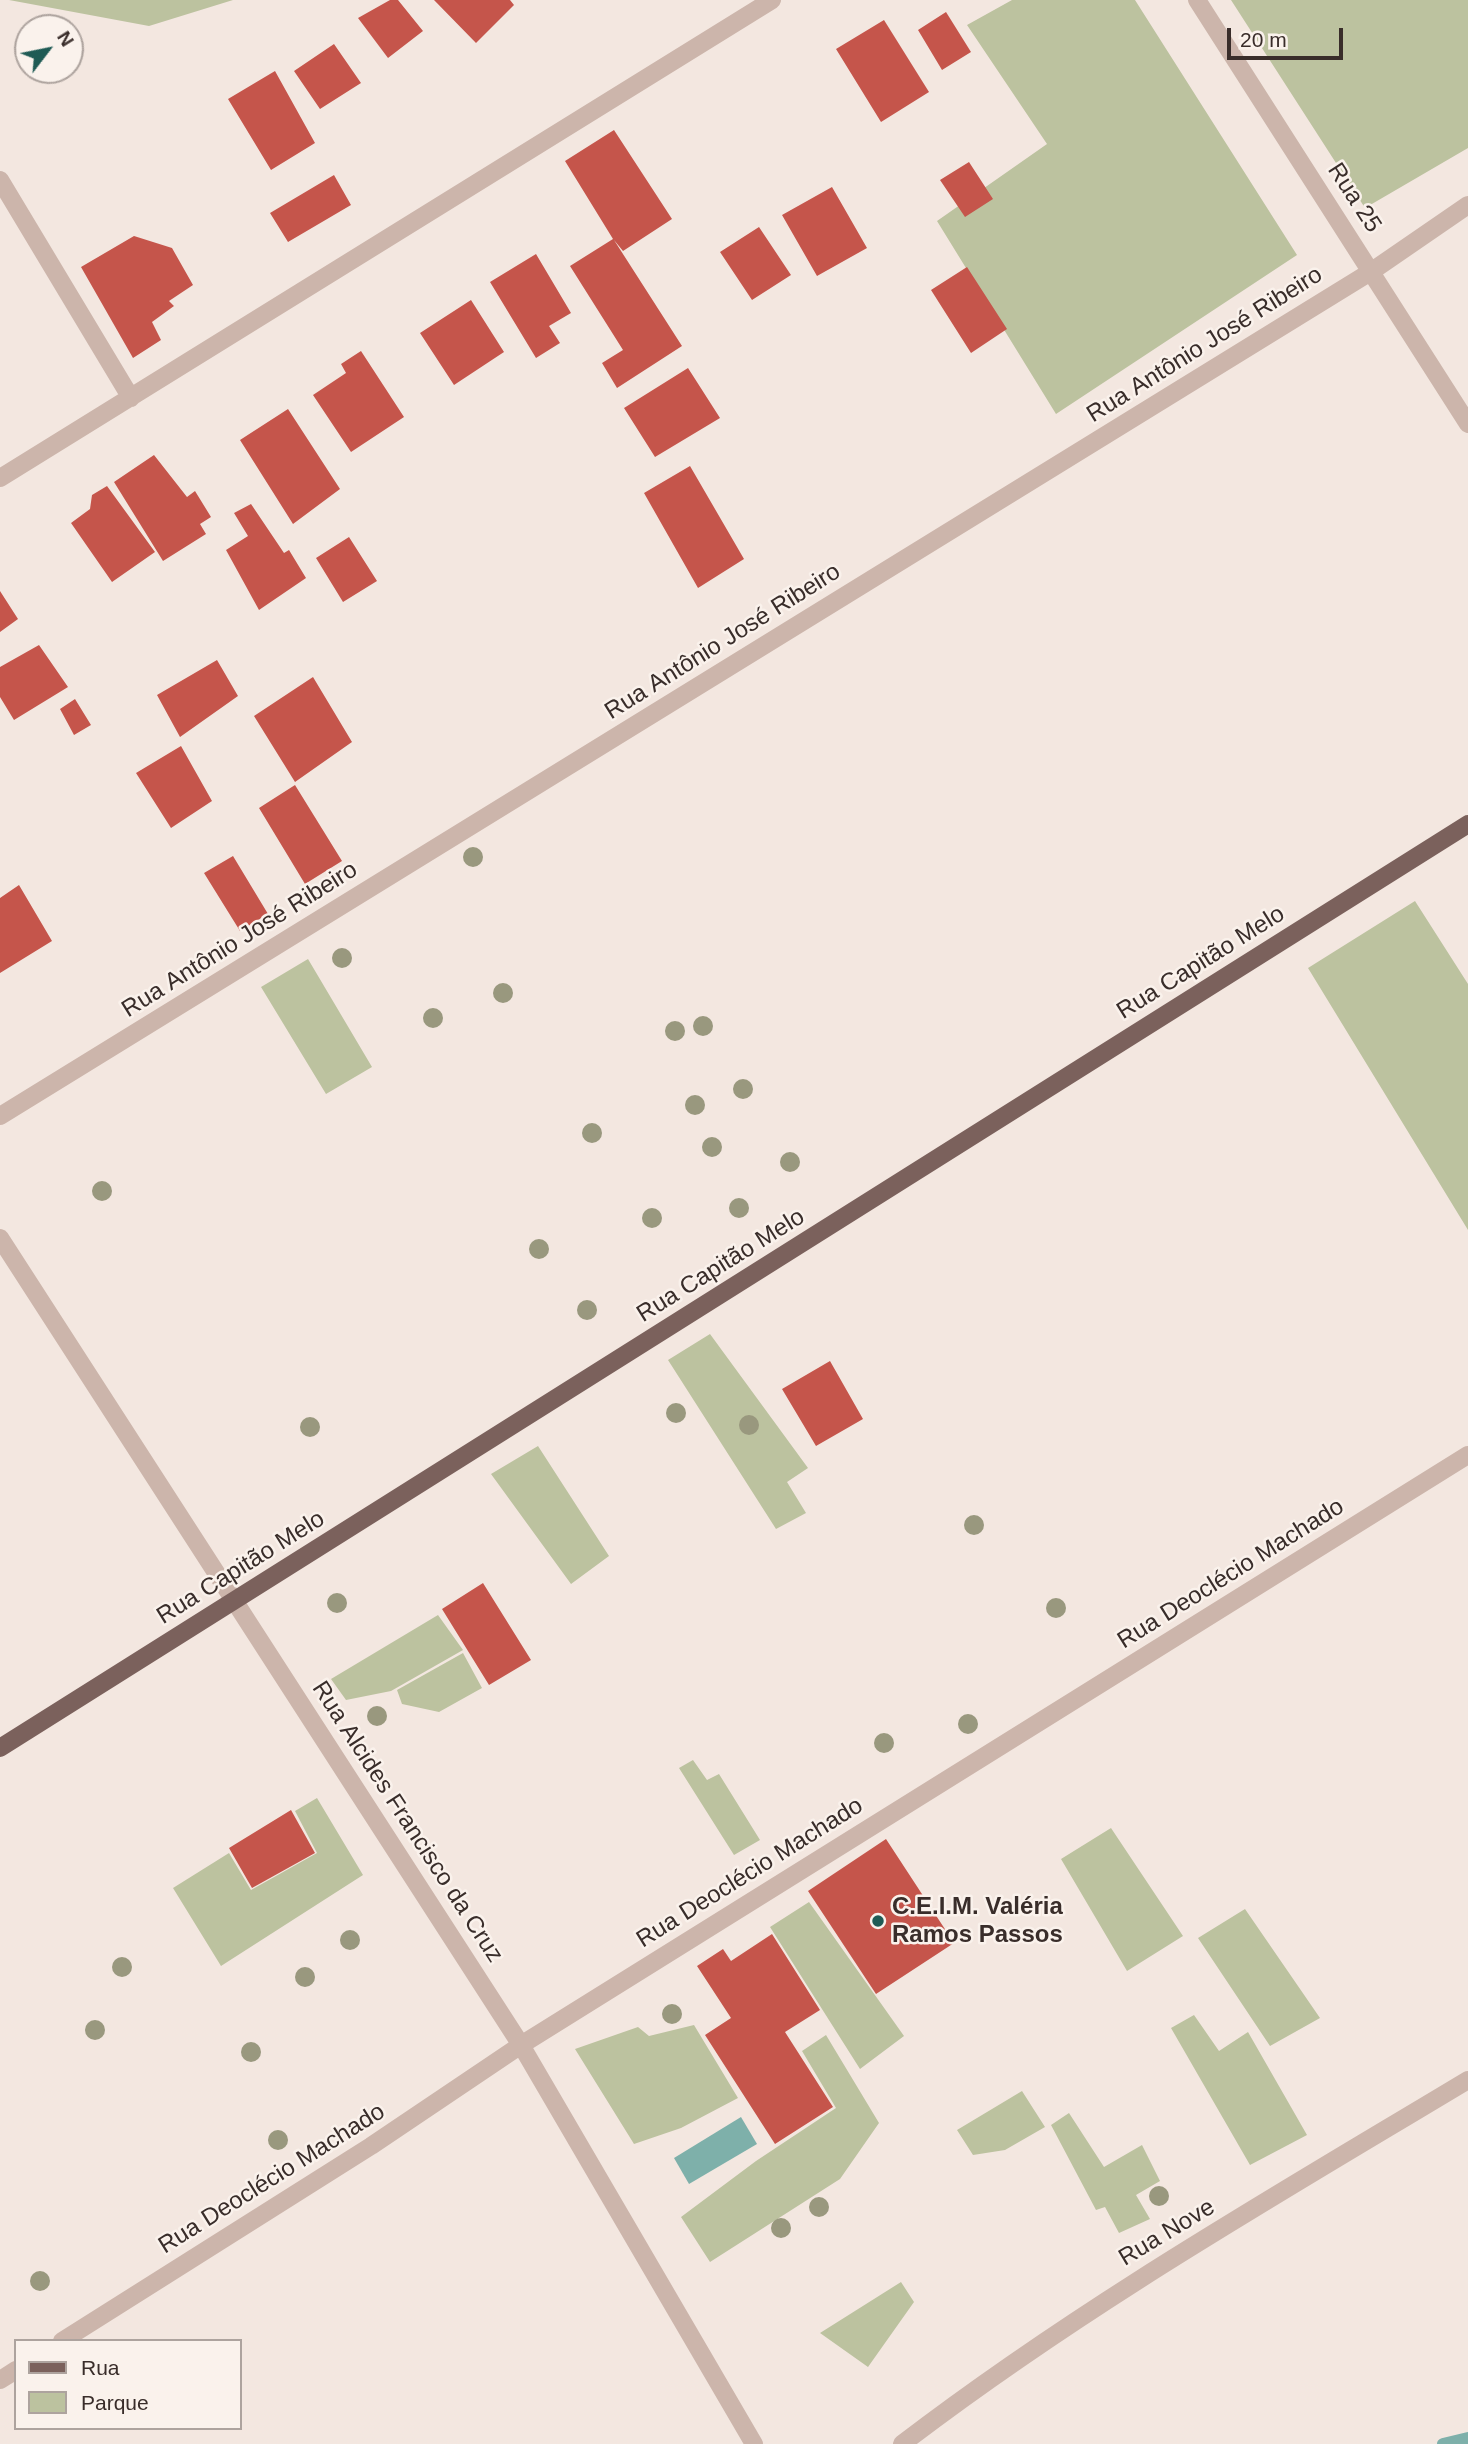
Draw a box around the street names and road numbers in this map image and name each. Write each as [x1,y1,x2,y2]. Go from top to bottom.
street label: Rua 25 [1321,158,1387,238]
street label: Rua Antônio José Ribeiro [1082,261,1328,429]
street label: Rua Antônio José Ribeiro [600,558,846,726]
street label: Rua Antônio José Ribeiro [117,856,363,1024]
street label: Rua Capitão Melo [1112,900,1290,1026]
street label: Rua Capitão Melo [632,1203,810,1329]
street label: Rua Deoclécio Machado [1112,1493,1350,1655]
street label: Rua Capitão Melo [152,1505,330,1631]
street label: Rua Alcides Francisco da Cruz [305,1676,509,1968]
street label: Rua Deoclécio Machado [631,1792,869,1954]
street label: Rua Deoclécio Machado [153,2098,391,2260]
street label: Rua Nove [1114,2193,1220,2273]

